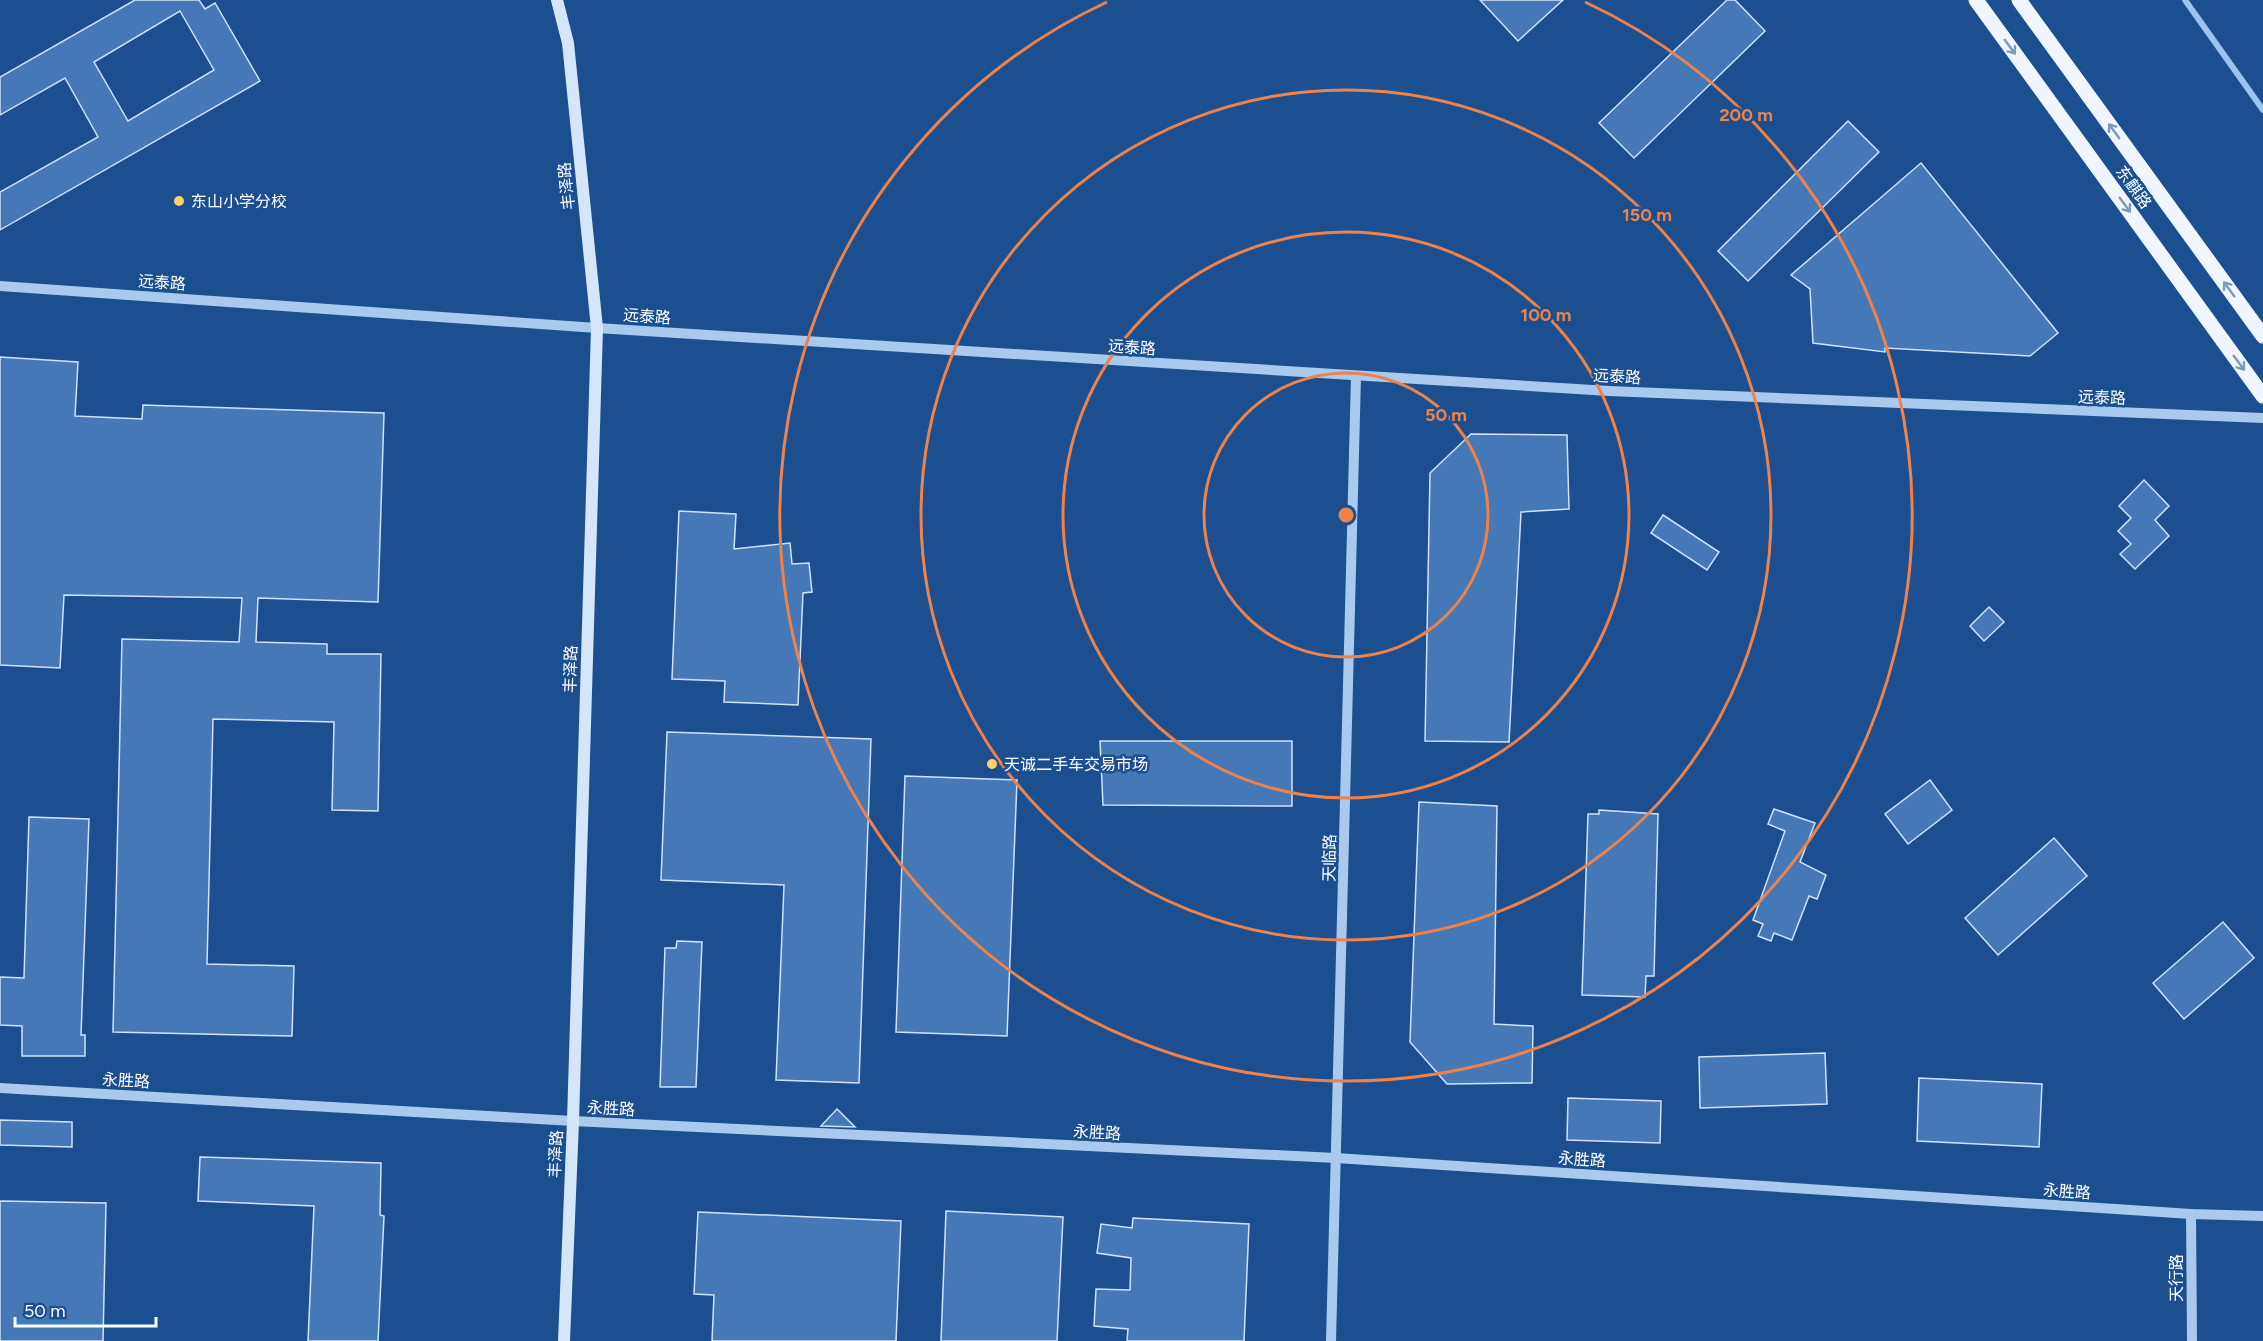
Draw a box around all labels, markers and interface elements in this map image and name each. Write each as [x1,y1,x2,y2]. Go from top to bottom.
one-way arrow [2004,39,2016,55]
text: 200 m [1719,104,1773,126]
one-way arrow [2108,123,2120,139]
street label: 丰泽路 [555,161,578,211]
street label: 东麒路 [2112,162,2155,212]
place label: 东山小学分校 [191,192,287,211]
marker: 东山小学分校 [172,194,186,208]
one-way arrow [2119,197,2131,213]
text: 150 m [1622,204,1672,226]
street label: 远泰路 [137,271,187,294]
one-way arrow [2223,281,2235,297]
text: 100 m [1521,304,1571,326]
street label: 远泰路 [622,305,672,328]
street label: 远泰路 [1107,336,1157,359]
one-way arrow [2233,355,2245,371]
street label: 远泰路 [1593,366,1641,387]
street label: 远泰路 [2078,387,2126,408]
text: 50 m [1425,404,1467,426]
centre of rings [1336,505,1356,525]
street label: 丰泽路 [560,645,581,693]
place label: 天诚二手车交易市场 [1004,755,1148,774]
marker: 天诚二手车交易市场 [985,757,999,771]
street label: 天临路 [1320,834,1339,882]
street label: 永胜路 [102,1070,150,1091]
street label: 永胜路 [587,1098,635,1119]
street label: 永胜路 [1073,1122,1121,1143]
street label: 丰泽路 [545,1130,566,1178]
street label: 永胜路 [1557,1148,1607,1171]
street label: 永胜路 [2042,1180,2092,1203]
street label: 天行路 [2167,1254,2186,1302]
scale bar [15,1290,156,1328]
text: 50 m [24,1300,66,1322]

